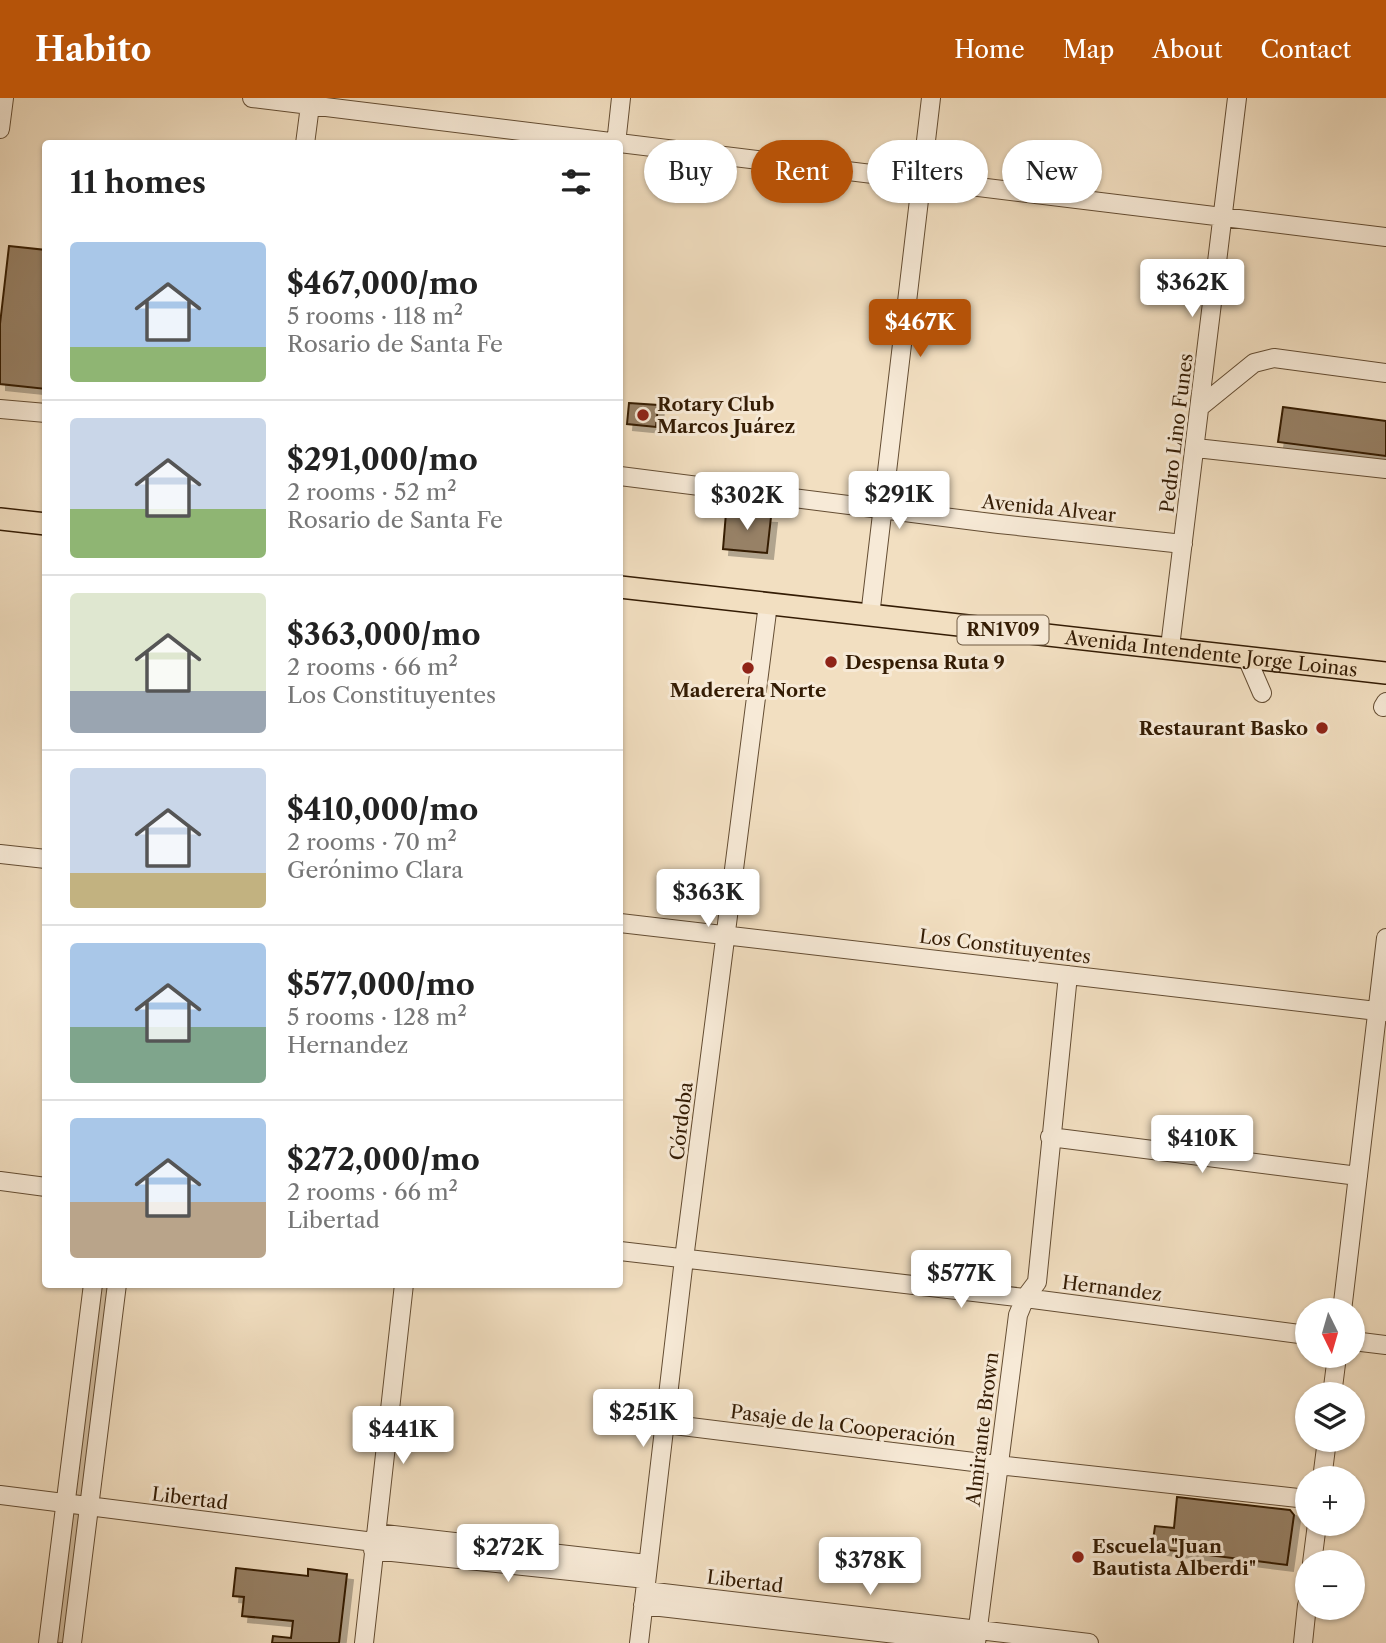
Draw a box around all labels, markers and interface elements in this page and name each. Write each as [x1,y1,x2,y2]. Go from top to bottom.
text: Habito [35,29,151,70]
text: Home [954,35,1025,64]
text: Map [1063,35,1114,64]
text: About [1152,35,1223,64]
text: Contact [1261,35,1351,64]
chip: Buy [644,140,737,203]
chip: Rent [751,140,853,203]
chip: Filters [867,140,988,203]
chip: New [1002,140,1102,203]
icon: filters [557,163,595,201]
text: 11 homes [70,164,206,201]
pin: $362K [1143,260,1241,319]
text: $467,000/mo [287,265,478,302]
text: $362K [1156,268,1228,296]
icon: home [126,270,210,354]
pin: $467K [871,300,969,359]
text: 5 rooms · 118 m² [287,302,463,330]
text: $467K [885,308,955,336]
text: Rosario de Santa Fe [287,330,503,358]
street label: Pedro Lino Funes [1155,352,1198,514]
place label: Rotary Club Marcos Juárez [657,393,795,438]
marker: Rotary Club Marcos Juárez [635,407,651,423]
text: $291,000/mo [287,441,478,478]
icon: home [126,446,210,530]
pin: $302K [698,472,796,532]
pin: $291K [850,472,948,531]
text: 2 rooms · 52 m² [287,478,457,506]
text: $291K [865,480,933,508]
text: $302K [711,481,783,509]
street label: Avenida Alvear [980,490,1117,527]
text: Rosario de Santa Fe [287,506,503,534]
text: $363,000/mo [287,616,481,653]
road number: RN1V09 [958,616,1048,644]
icon: home [126,621,210,705]
street label: Avenida Intendente Jorge Loinas [1063,626,1359,682]
place label: Despensa Ruta 9 [845,651,1005,674]
text: 2 rooms · 66 m² [287,653,458,681]
marker: Despensa Ruta 9 [823,654,839,670]
marker: Maderera Norte [740,660,756,676]
place label: Maderera Norte [670,679,826,702]
text: Los Constituyentes [287,681,496,709]
place label: Restaurant Basko [1139,717,1308,740]
marker: Restaurant Basko [1314,720,1330,736]
text: $410,000/mo [287,791,478,828]
icon: home [126,796,210,880]
text: 2 rooms · 70 m² [287,828,457,856]
text: Gerónimo Clara [287,856,463,884]
pin: $363K [659,870,757,929]
text: $363K [673,878,743,906]
street label: Los Constituyentes [918,925,1092,968]
text: $577,000/mo [287,966,475,1003]
icon: home [126,971,210,1055]
text: 5 rooms · 128 m² [287,1003,467,1031]
text: Hernandez [287,1031,408,1059]
street label: Córdoba [665,1081,698,1162]
pin: $410K [1153,1116,1251,1175]
text: $410K [1167,1124,1237,1152]
text: $272,000/mo [287,1141,480,1178]
icon: home [126,1146,210,1230]
text: 2 rooms · 66 m² [287,1178,458,1206]
text: Libertad [287,1206,380,1234]
pin: $577K [912,1250,1010,1310]
text: $577K [927,1259,995,1287]
street label: Hernandez [1061,1271,1163,1306]
north arrow [1295,1298,1365,1368]
map controls [1295,1298,1365,1620]
street label: Almirante Brown [962,1351,1003,1508]
button: layers [1295,1382,1365,1452]
pin: $251K [594,1390,692,1449]
text: $251K [609,1398,677,1426]
street label: Pasaje de la Cooperación [729,1400,957,1451]
pin: $441K [354,1406,452,1466]
text: $441K [369,1415,437,1443]
button: + [1295,1466,1365,1536]
street label: Libertad [150,1482,230,1515]
pin: $272K [459,1524,557,1584]
text: $272K [473,1533,543,1561]
place label: Escuela "Juan Bautista Alberdi" [1092,1535,1256,1580]
pin: $378K [821,1538,919,1597]
text: $378K [835,1546,905,1574]
marker: Escuela "Juan Bautista Alberdi" [1070,1549,1086,1565]
button: − [1295,1550,1365,1620]
street label: Libertad [705,1565,785,1598]

